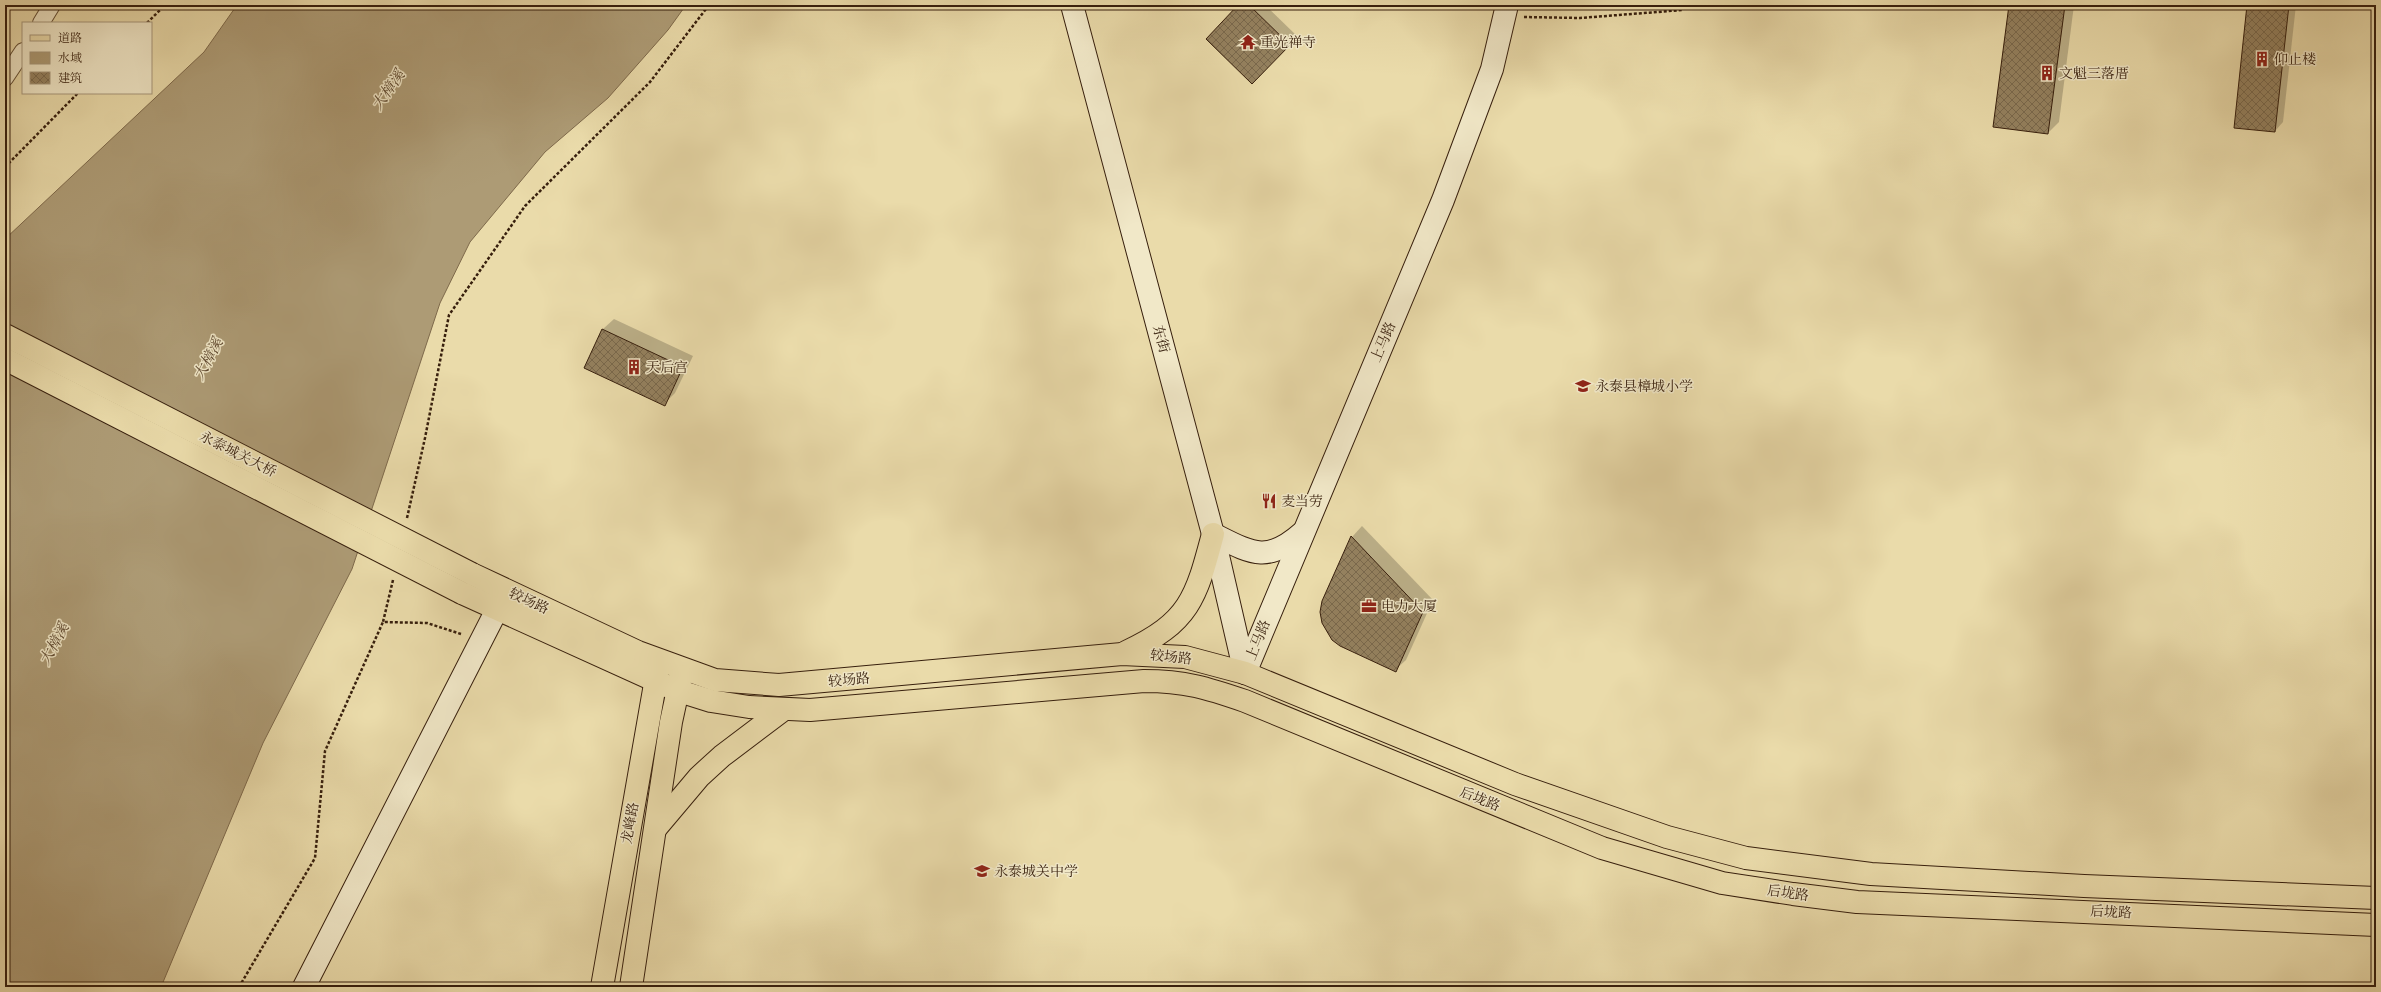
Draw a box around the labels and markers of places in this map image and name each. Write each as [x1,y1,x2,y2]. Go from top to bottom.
temple icon: 重光禅寺 [1239,33,1257,51]
place label: 重光禅寺 [1260,34,1316,51]
building icon: 仰止楼 [2253,50,2271,68]
place label: 仰止楼 [2274,51,2316,68]
building icon: 文魁三落厝 [2038,64,2056,82]
place label: 文魁三落厝 [2059,65,2129,82]
building icon: 天后宫 [625,358,643,376]
place label: 天后宫 [646,359,688,376]
school or university icon: 永泰县樟城小学 [1574,377,1592,395]
place label: 永泰县樟城小学 [1595,378,1693,395]
restaurant icon: 麦当劳 [1260,492,1278,510]
place label: 麦当劳 [1281,493,1323,510]
office icon: 电力大厦 [1360,597,1378,615]
place label: 电力大厦 [1381,598,1437,615]
school or university icon: 永泰城关中学 [973,862,991,880]
place label: 永泰城关中学 [994,863,1078,880]

